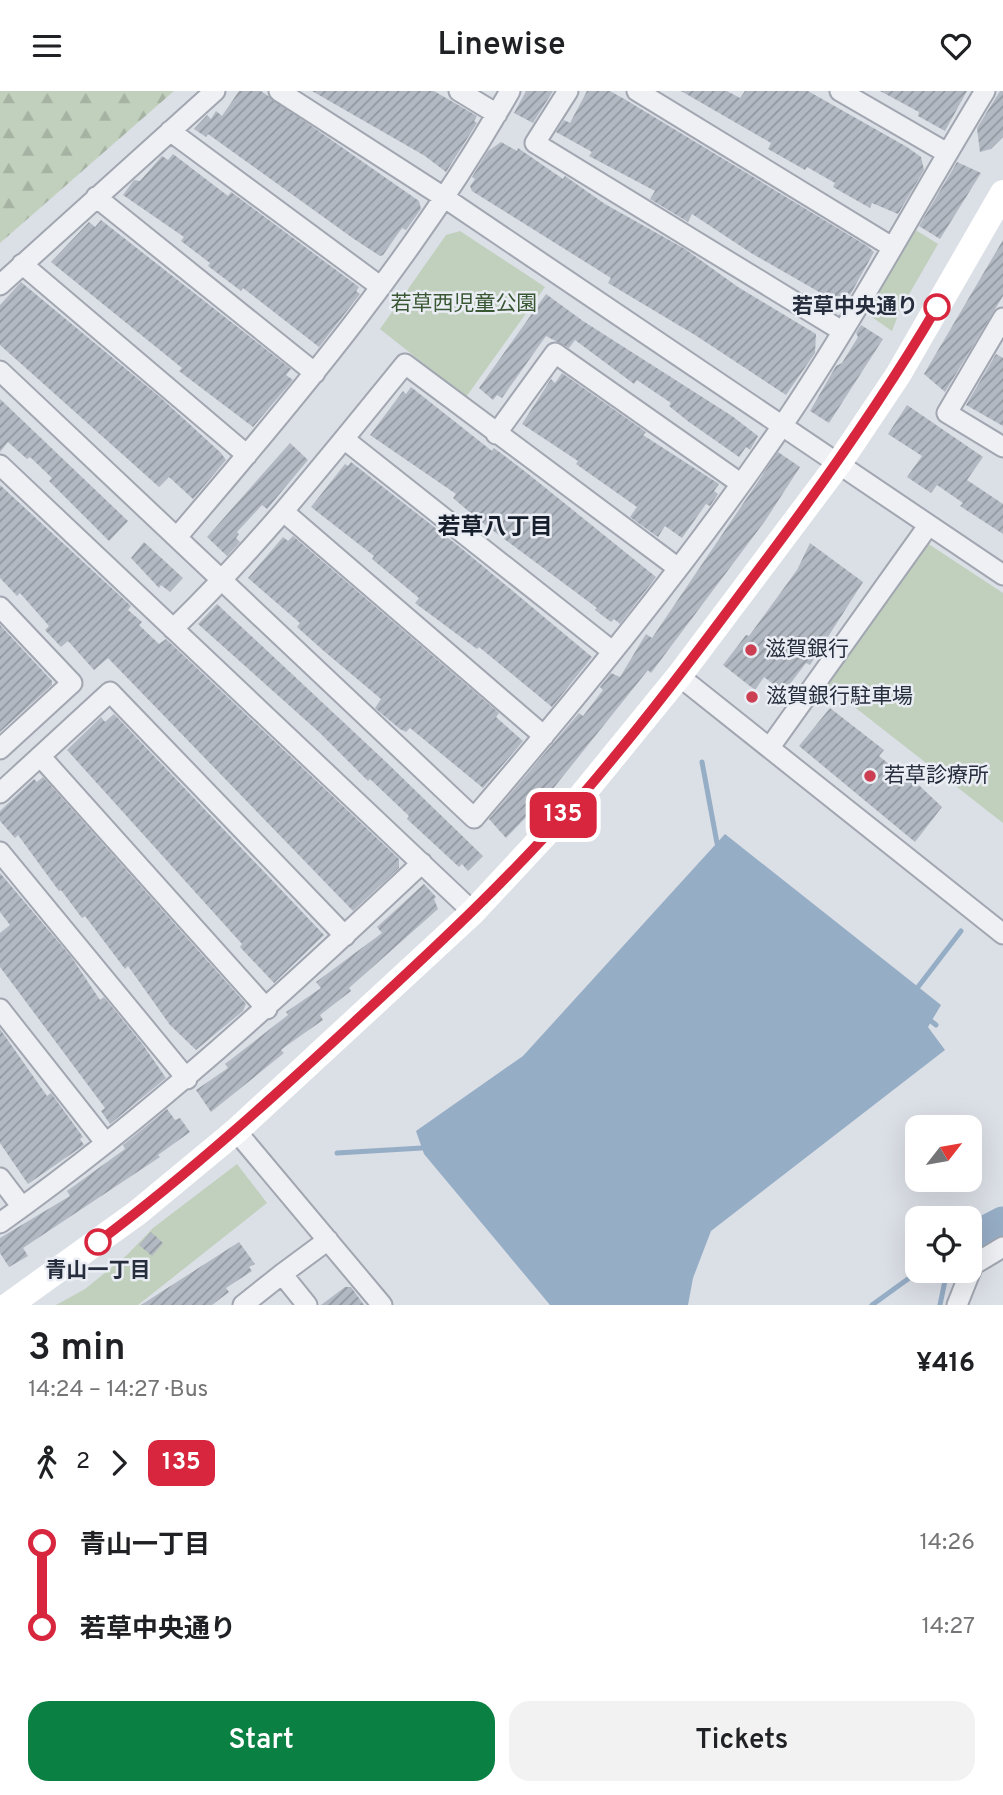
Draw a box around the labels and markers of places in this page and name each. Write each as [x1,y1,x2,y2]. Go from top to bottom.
place label: 若草中央通り [792,294,918,321]
marker: 若草中央通り [924,294,950,320]
place label: 滋賀銀行 [765,637,849,664]
marker: 滋賀銀行 [743,642,759,658]
place label: 滋賀銀行駐車場 [766,684,913,711]
marker: 滋賀銀行駐車場 [744,689,760,705]
place label: 若草診療所 [884,763,989,790]
marker: 若草診療所 [862,768,878,784]
marker: 青山一丁目 [85,1229,111,1255]
place label: 青山一丁目 [46,1258,151,1285]

